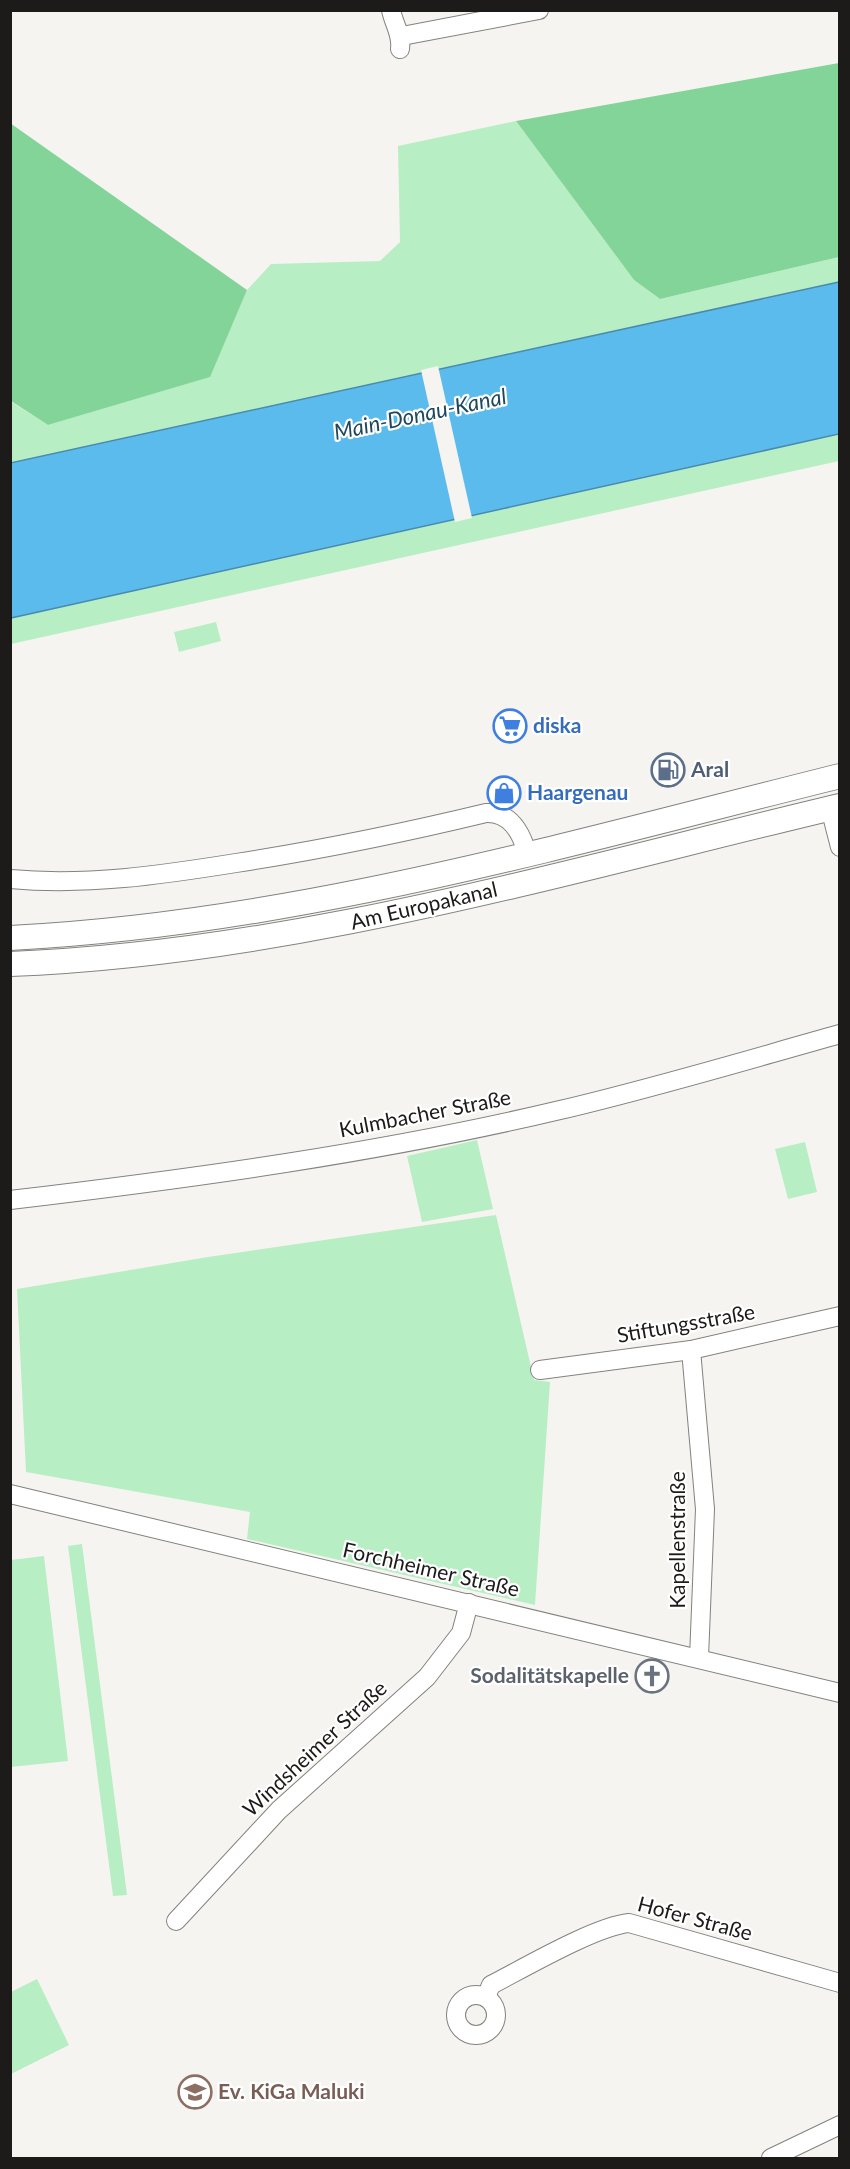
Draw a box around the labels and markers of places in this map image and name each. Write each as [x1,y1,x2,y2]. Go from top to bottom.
supermarket icon: diska [492,708,528,744]
place label: diska [533,712,581,737]
fuel station icon: Aral [650,752,686,788]
place label: Aral [690,756,729,781]
shop icon: Haargenau [486,775,522,811]
place label: Haargenau [527,779,628,804]
church icon: Sodalitätskapelle [634,1658,670,1694]
place label: Sodalitätskapelle [470,1662,629,1687]
school or university icon: Ev. KiGa Maluki [177,2074,213,2110]
place label: Ev. KiGa Maluki [218,2078,365,2103]

